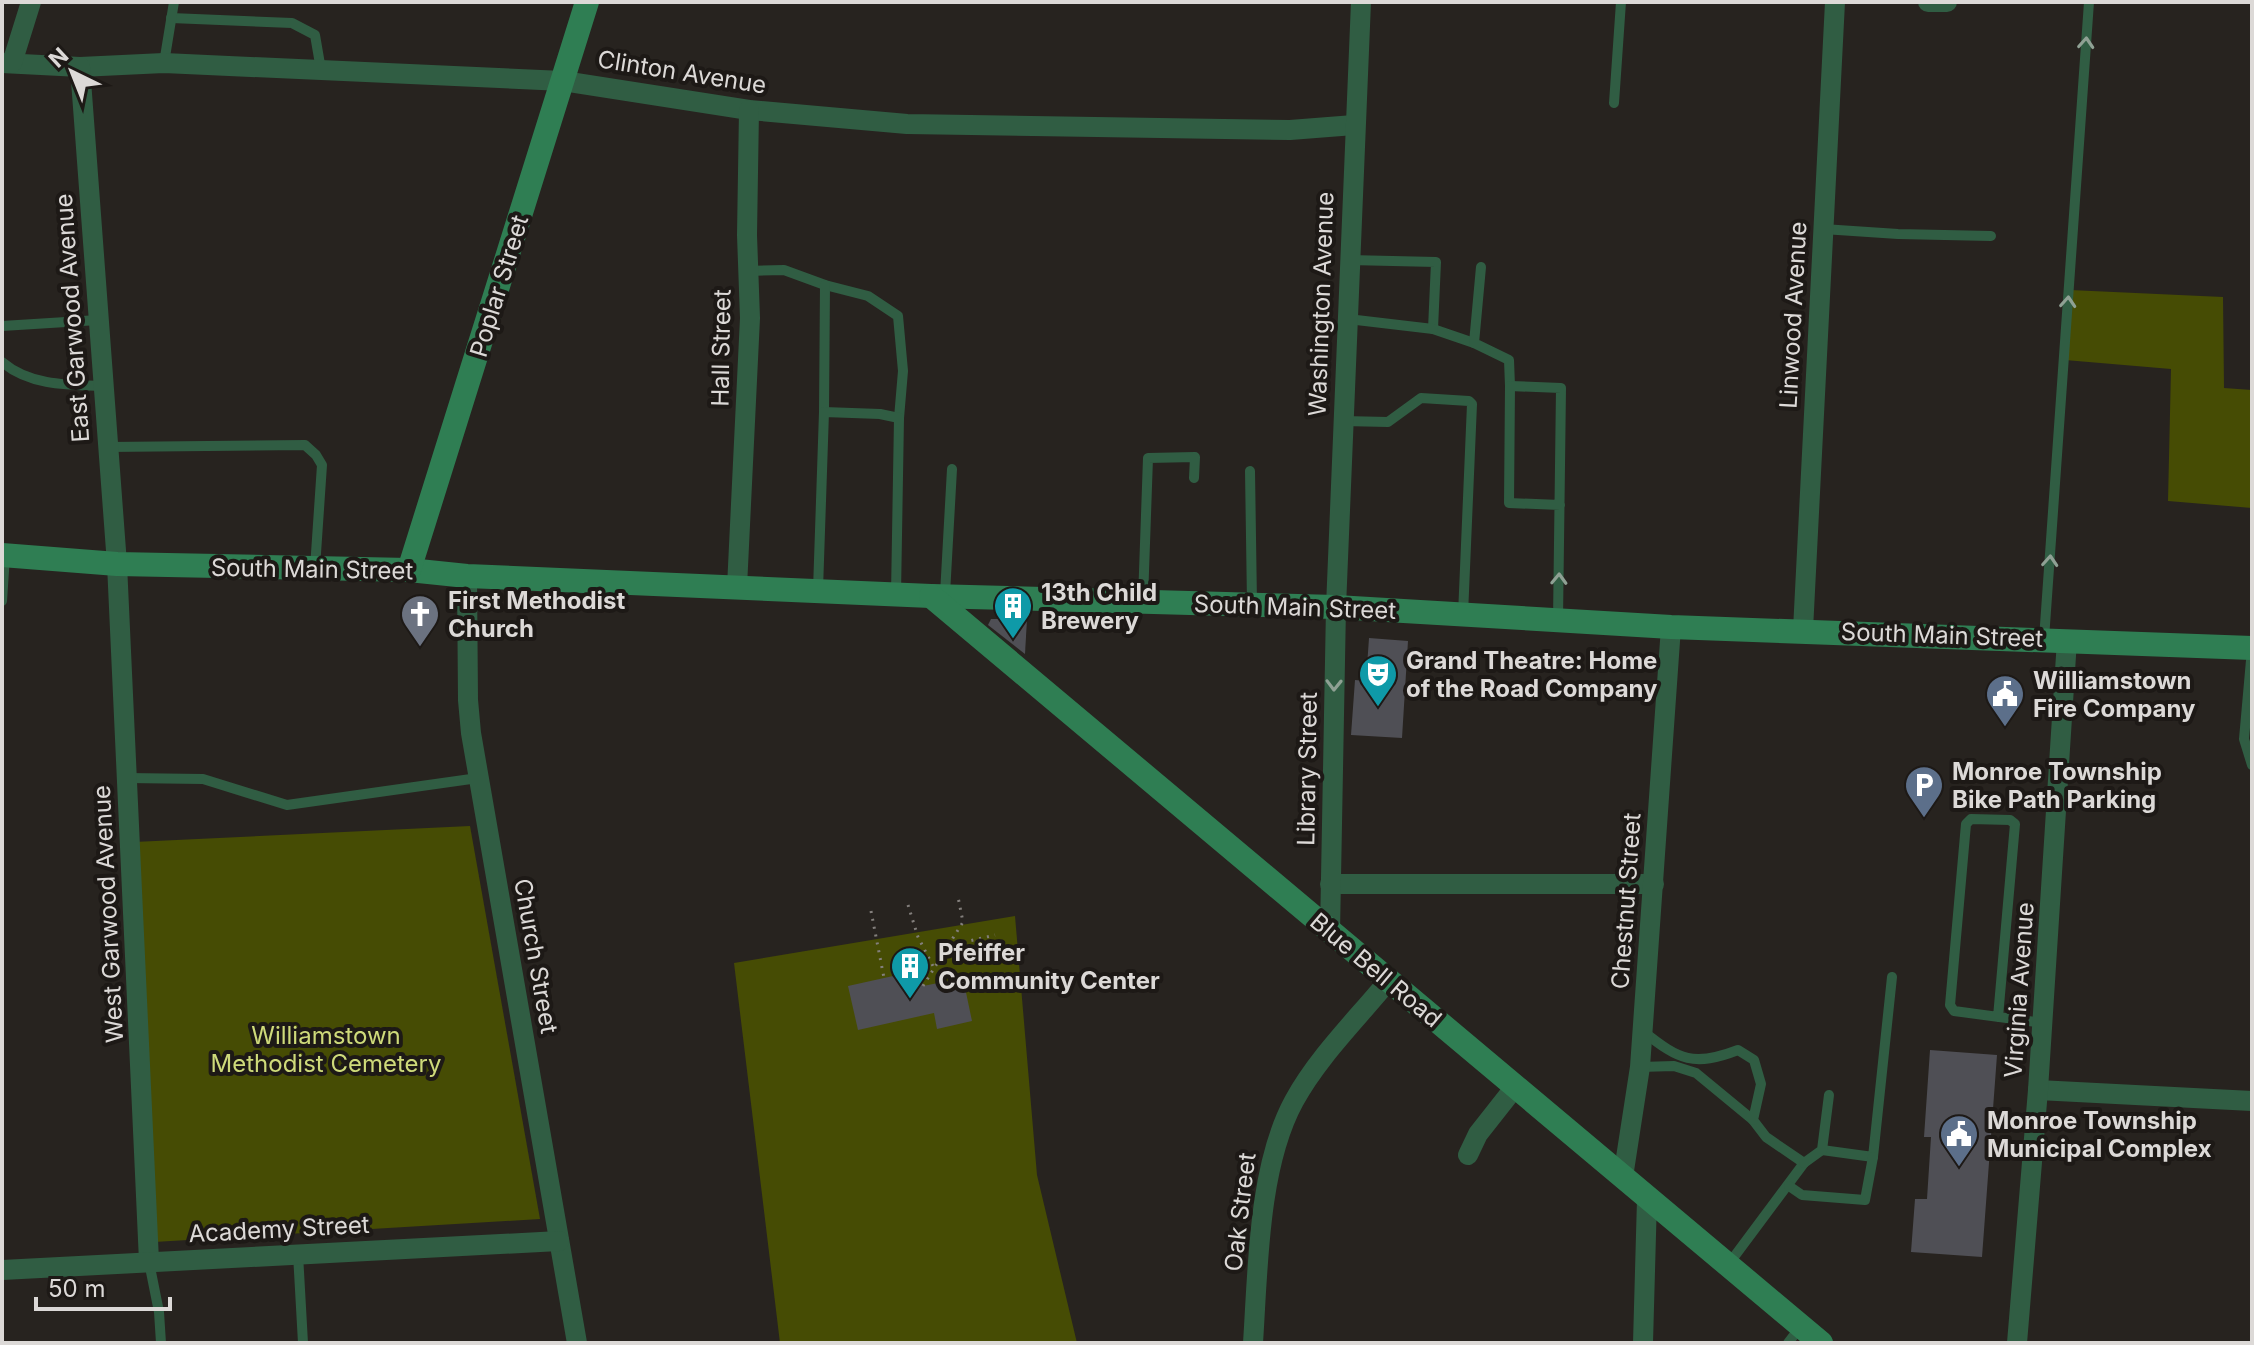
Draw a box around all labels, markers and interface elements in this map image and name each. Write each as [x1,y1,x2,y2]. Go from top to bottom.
north arrow [32,32,112,112]
one-way arrow [2077,36,2094,49]
text: N [43,42,73,73]
street label: Clinton Avenue [595,44,769,100]
street label: Washington Avenue [1303,191,1339,417]
street label: East Garwood Avenue [49,193,95,443]
street label: Poplar Street [464,211,534,361]
street label: Linwood Avenue [1774,221,1812,409]
street label: Hall Street [705,289,737,407]
one-way arrow [2059,295,2076,308]
street label: South Main Street [211,553,414,585]
one-way arrow [2041,554,2058,567]
one-way arrow [1551,572,1568,585]
place label: 13th Child Brewery [1041,578,1157,635]
building icon: 13th Child Brewery [992,585,1034,640]
place label: First Methodist Church [448,586,626,643]
street label: South Main Street [1193,589,1397,625]
church icon: First Methodist Church [399,593,441,648]
street label: South Main Street [1840,617,2044,653]
place label: Grand Theatre: Home of the Road Company [1406,646,1658,703]
theatre icon: Grand Theatre: Home of the Road Company [1357,653,1399,708]
place label: Williamstown Fire Company [2033,666,2196,723]
public building icon: Williamstown Fire Company [1984,673,2026,728]
one-way arrow [1325,679,1343,692]
street label: Library Street [1291,692,1323,846]
place label: Monroe Township Bike Path Parking [1952,757,2162,814]
parking icon: Monroe Township Bike Path Parking [1903,764,1945,819]
street label: West Garwood Avenue [87,784,129,1044]
street label: Chestnut Street [1605,812,1647,990]
street label: Church Street [508,876,564,1036]
street label: Virginia Avenue [1998,901,2040,1079]
street label: Blue Bell Road [1304,907,1448,1033]
place label: Pfeiffer Community Center [938,938,1160,995]
building icon: Pfeiffer Community Center [889,945,931,1000]
park label: Williamstown Methodist Cemetery [211,1021,441,1078]
place label: Monroe Township Municipal Complex [1987,1106,2212,1163]
public building icon: Monroe Township Municipal Complex [1938,1113,1980,1168]
street label: Oak Street [1218,1151,1262,1273]
street label: Academy Street [188,1210,370,1248]
scale bar [36,1261,170,1311]
text: 50 m [48,1274,106,1303]

